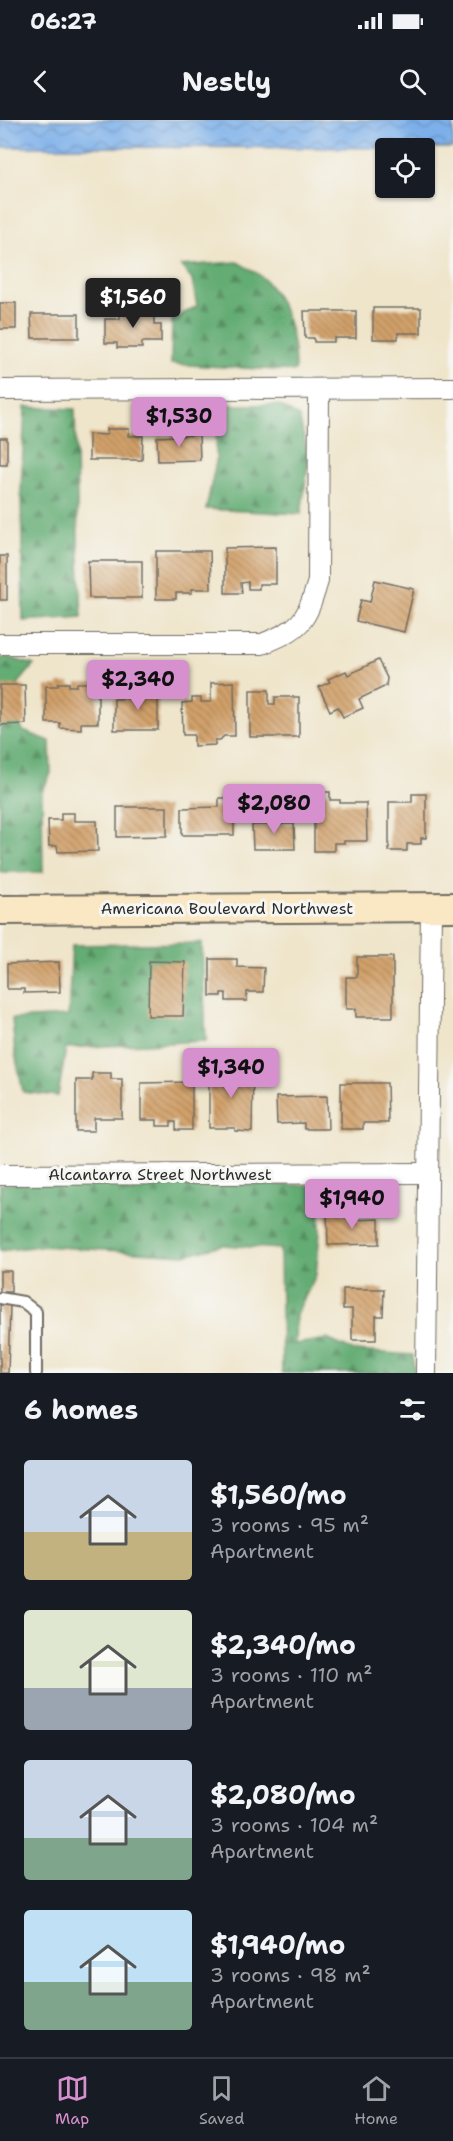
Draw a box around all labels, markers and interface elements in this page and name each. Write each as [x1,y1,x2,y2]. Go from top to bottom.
text: 06:27 [30,7,97,36]
text: Nestly [182,63,271,100]
icon: back [24,65,57,98]
icon: search [396,65,429,98]
map controls [375,138,435,198]
button: locate [375,138,435,198]
pin: $1,560 [84,278,182,329]
text: $1,560 [99,284,167,310]
pin: $1,530 [130,397,228,448]
text: $1,530 [146,403,212,429]
pin: $2,340 [89,660,187,711]
text: $2,340 [101,666,175,692]
pin: $2,080 [225,784,323,835]
text: $2,080 [237,790,311,816]
street label: Americana Boulevard Northwest [101,898,353,919]
pin: $1,340 [182,1048,280,1099]
text: $1,340 [197,1054,265,1080]
street label: Alcantarra Street Northwest [48,1164,272,1185]
pin: $1,940 [303,1179,401,1230]
text: $1,940 [319,1185,385,1211]
text: 6 homes [24,1392,138,1427]
icon: filters [396,1393,429,1426]
text: $1,560/mo [210,1477,347,1512]
icon: home [72,1484,144,1556]
text: 3 rooms · 95 m² [210,1512,369,1538]
text: Apartment [210,1538,314,1564]
text: $2,340/mo [210,1627,356,1662]
icon: home [72,1634,144,1706]
text: 3 rooms · 110 m² [210,1662,373,1688]
text: Apartment [210,1688,314,1714]
text: $2,080/mo [210,1777,356,1812]
icon: home [72,1784,144,1856]
text: 3 rooms · 104 m² [210,1812,378,1838]
text: Apartment [210,1838,314,1864]
text: $1,940/mo [210,1927,345,1962]
icon: home [72,1934,144,2006]
text: 3 rooms · 98 m² [210,1962,371,1988]
text: Apartment [210,1988,314,2014]
tab: Map [55,2072,89,2129]
tab: Saved [199,2072,244,2129]
tab: Home [354,2072,398,2129]

